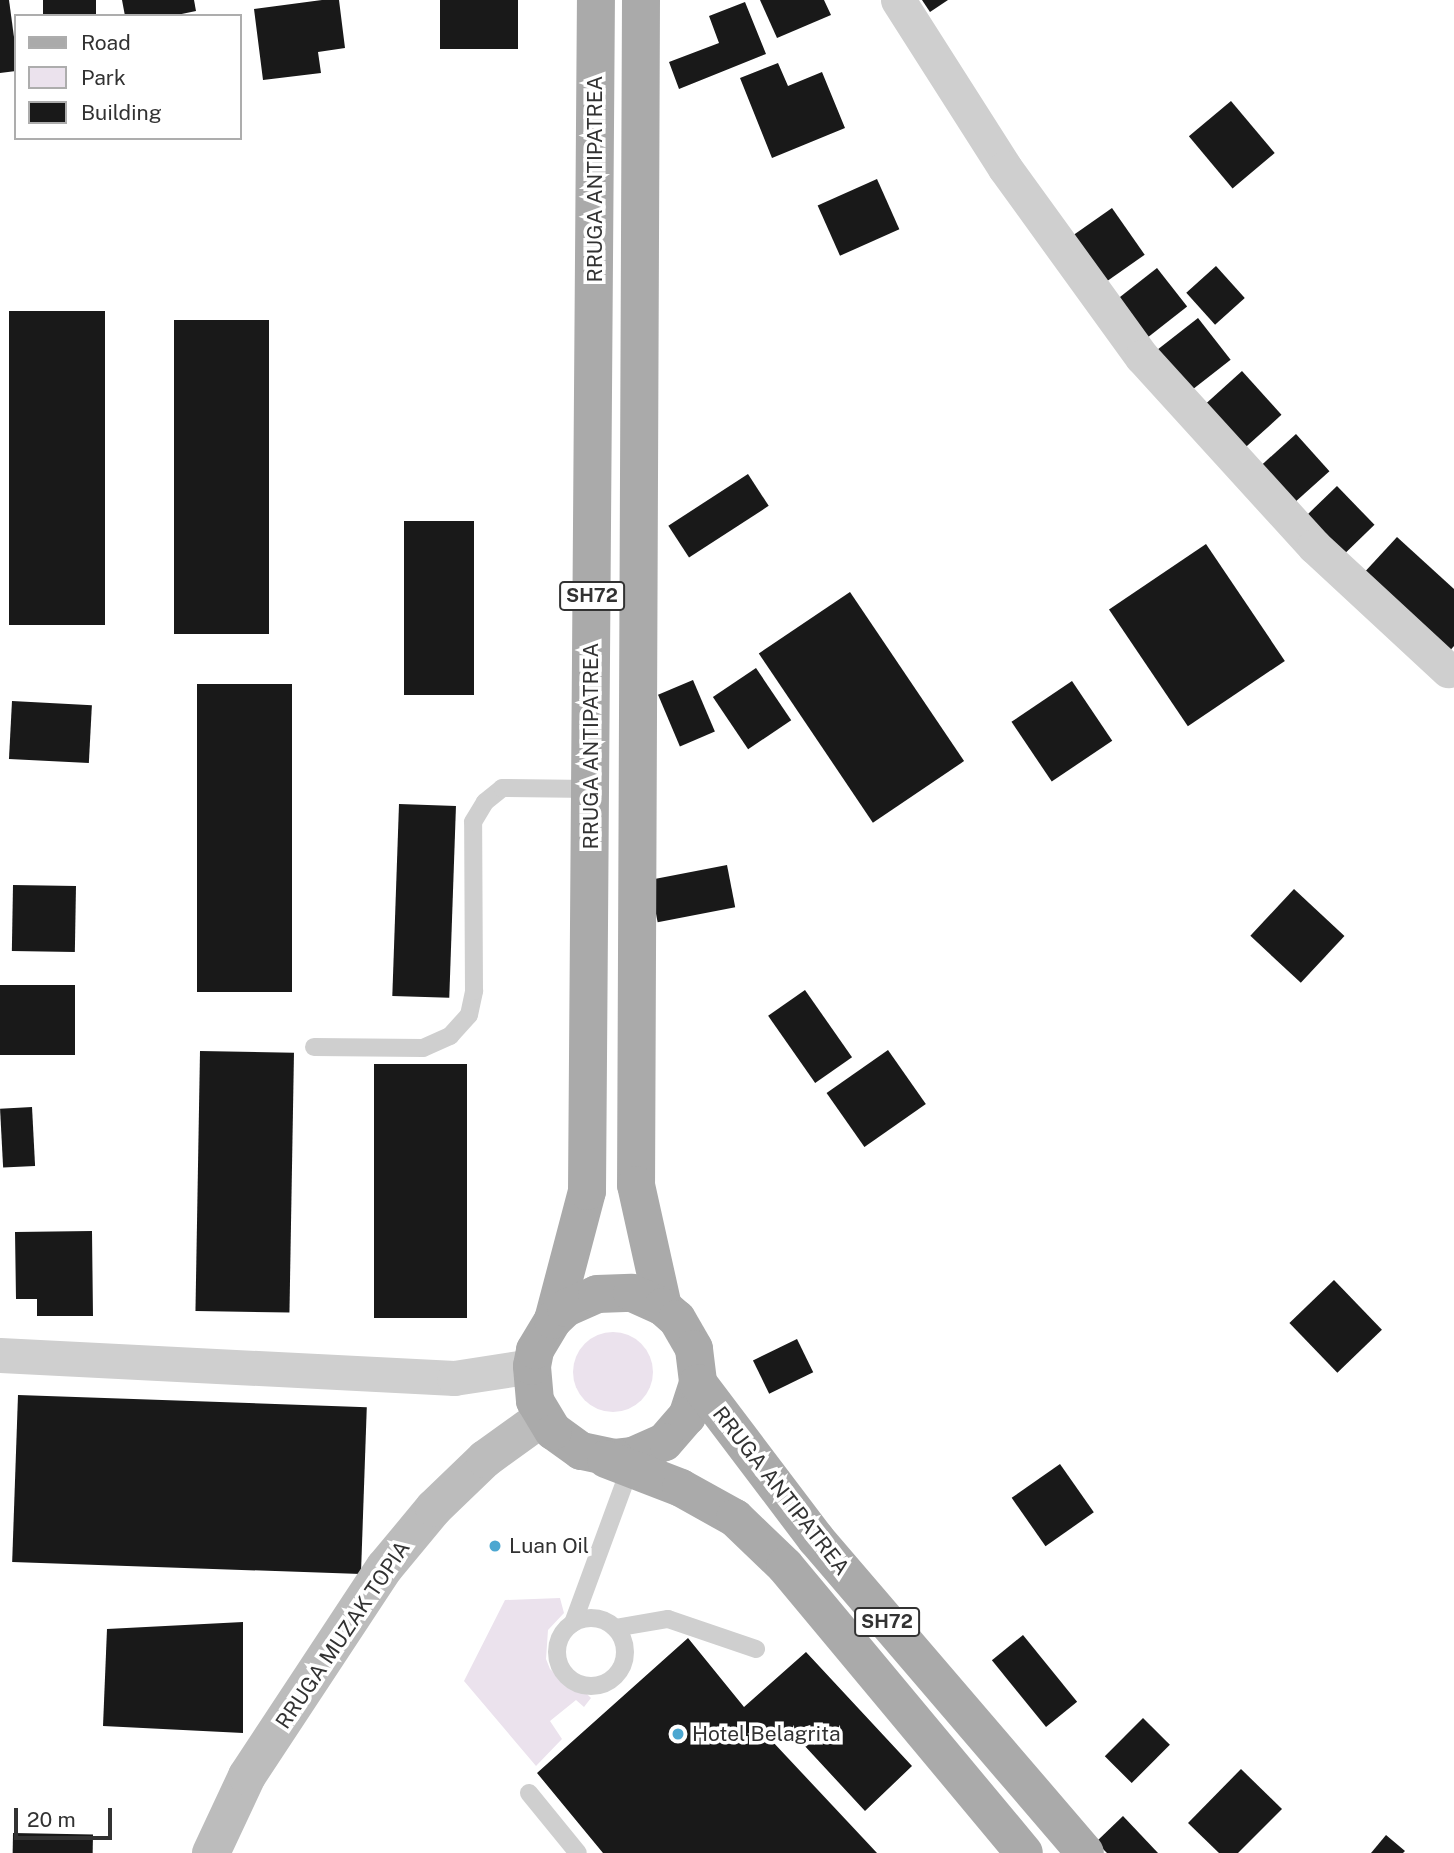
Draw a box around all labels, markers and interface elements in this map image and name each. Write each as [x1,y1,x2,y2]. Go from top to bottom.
legend [14,14,242,140]
text: Road [81,30,131,55]
text: Park [81,65,126,90]
street label: RRUGA ANTIPATREA [582,75,608,283]
text: Building [81,100,162,125]
road number: SH72 [559,580,625,611]
street label: RRUGA ANTIPATREA [578,642,604,850]
street label: RRUGA ANTIPATREA [707,1402,855,1580]
place label: Luan Oil [509,1533,589,1559]
street label: RRUGA MUZAK TOPIA [271,1536,415,1734]
marker: Luan Oil [487,1538,503,1554]
road number: SH72 [854,1606,920,1638]
place label: Hotel Belagrita [692,1721,841,1747]
marker: Hotel Belagrita [670,1726,686,1742]
scale bar [18,1794,116,1838]
text: 20 m [27,1807,76,1832]

